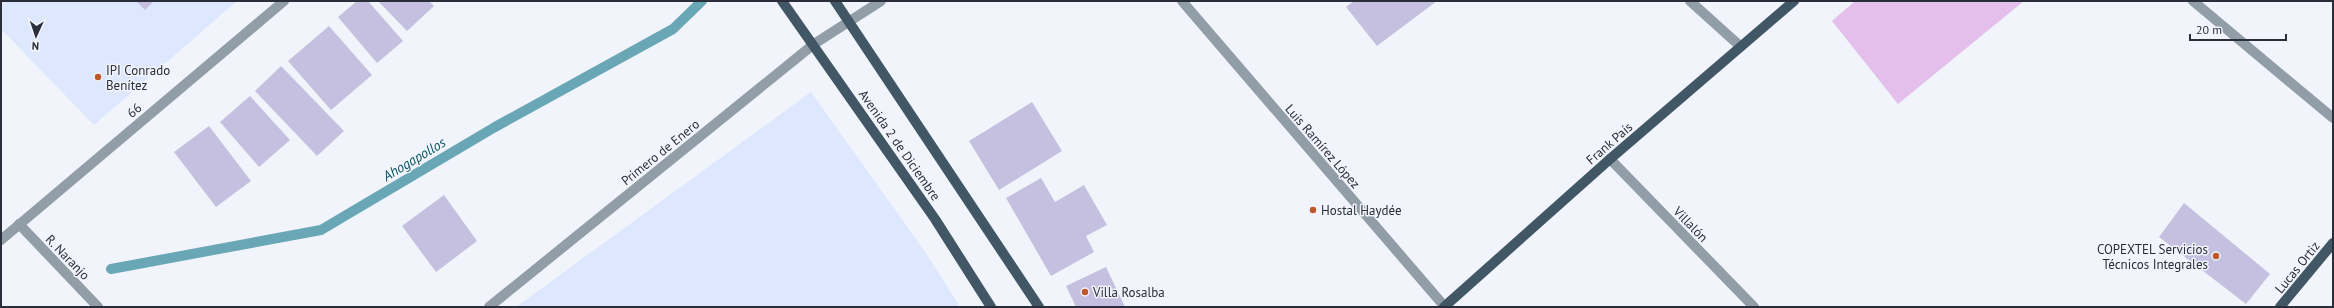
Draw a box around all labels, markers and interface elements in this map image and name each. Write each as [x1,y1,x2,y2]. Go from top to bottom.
north arrow [16,16,56,56]
scale bar [2190,16,2286,42]
text: 20 m [2196,22,2222,37]
text: N [31,39,39,53]
place label: IPI Conrado Benítez [106,62,170,94]
marker: IPI Conrado Benítez [93,72,103,82]
street label: Avenida 2 de Diciembre [855,87,944,204]
street label: 66 [123,99,145,121]
street label: Luis Ramírez López [1281,101,1364,192]
street label: Primero de Enero [618,116,703,189]
street label: Frank País [1583,119,1636,168]
water label: Ahogapollos [378,133,449,185]
place label: Hostal Haydée [1321,202,1402,219]
street label: Villalón [1669,202,1712,246]
marker: Hostal Haydée [1308,205,1318,215]
street label: R. Naranjo [42,231,93,284]
street label: Lucas Ortiz [2271,238,2324,297]
place label: COPEXTEL Servicios Técnicos Integrales [2097,241,2208,273]
marker: COPEXTEL Servicios Técnicos Integrales [2211,251,2221,261]
place label: Villa Rosalba [1092,284,1165,301]
marker: Villa Rosalba [1080,287,1090,297]

